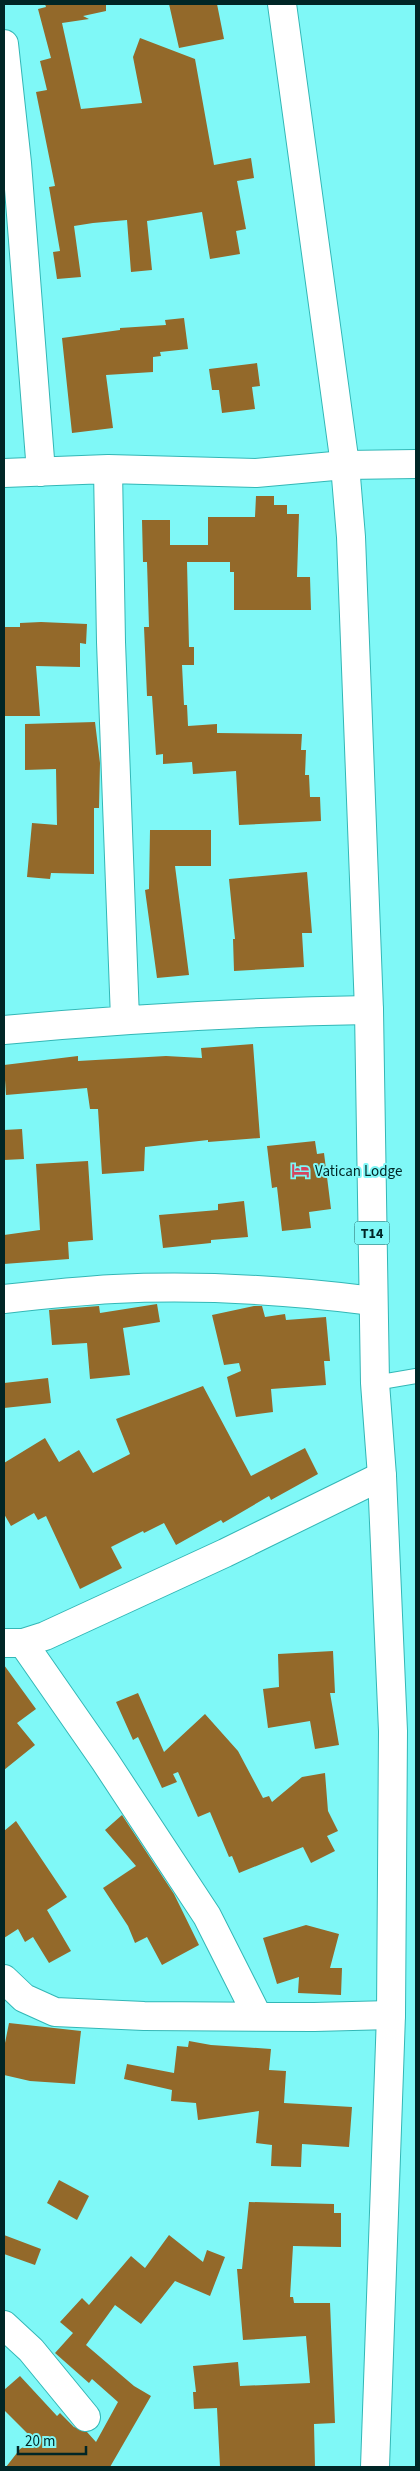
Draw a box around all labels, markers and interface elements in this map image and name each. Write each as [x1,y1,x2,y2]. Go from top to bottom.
hotel icon: Vatican Lodge [291,1161,311,1181]
place label: Vatican Lodge [315,1161,402,1182]
road number: T14 [354,1222,390,1244]
scale bar [18,2424,85,2456]
text: 20 m [25,2431,55,2452]

